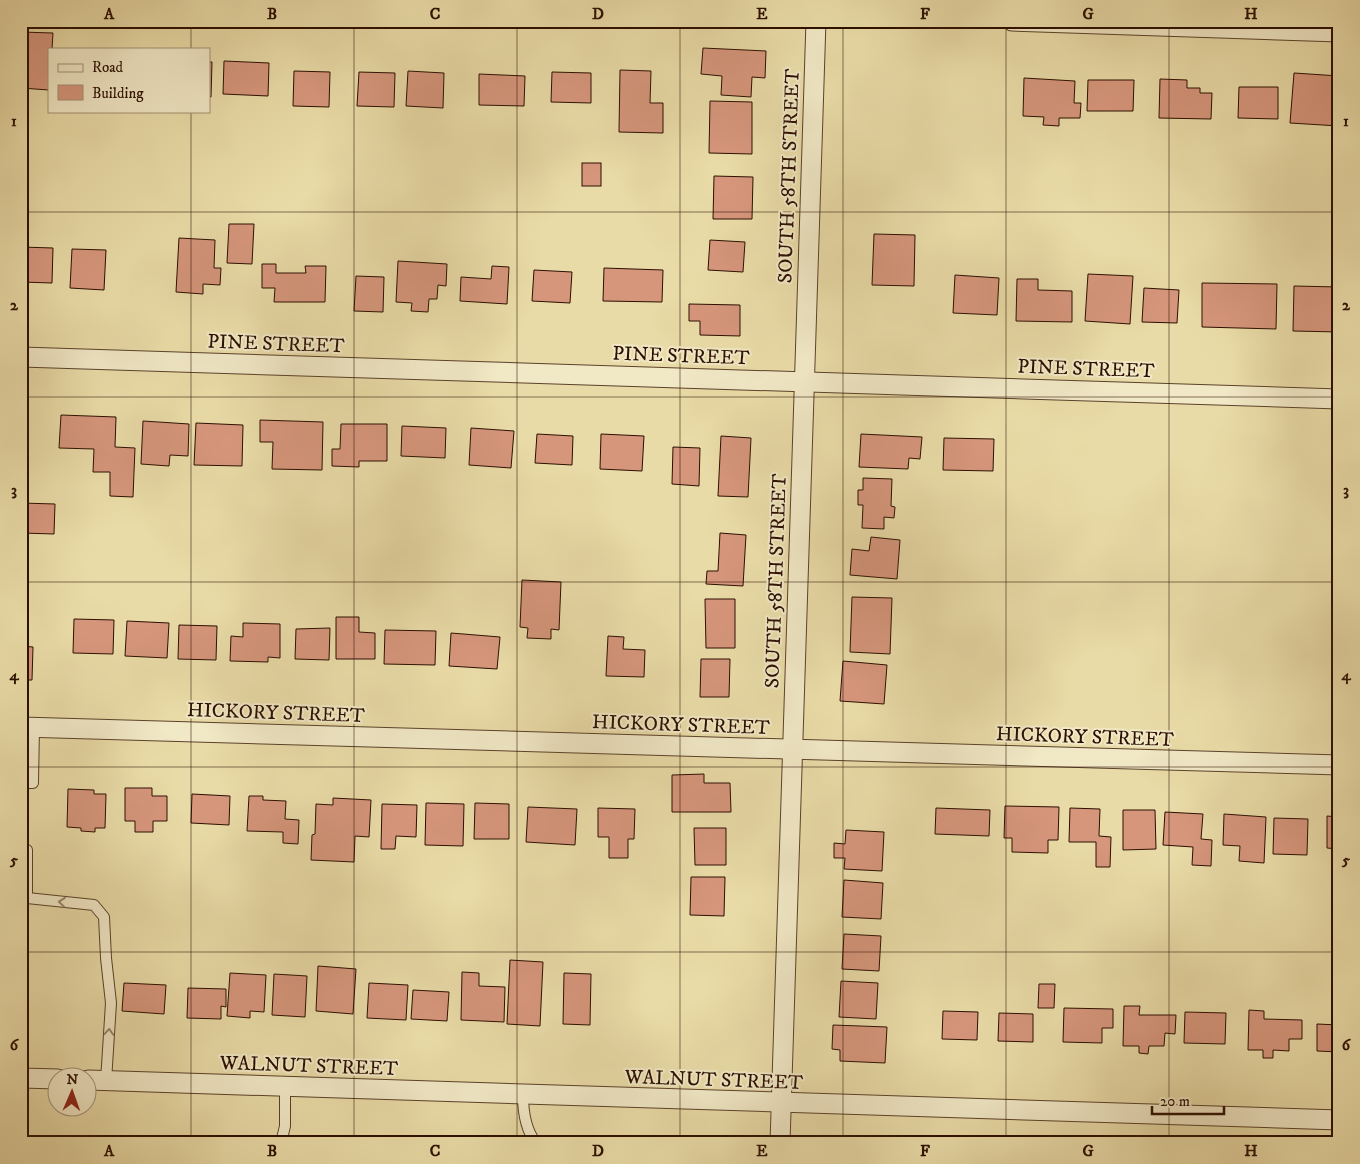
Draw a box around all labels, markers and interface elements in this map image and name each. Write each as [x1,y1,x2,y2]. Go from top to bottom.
text: A [103,4,115,24]
text: B [267,4,277,24]
text: C [430,4,440,24]
text: D [592,4,604,24]
text: E [756,4,768,24]
text: F [920,4,930,24]
text: G [1082,4,1094,24]
text: H [1244,4,1258,24]
legend [48,48,210,112]
text: Road [92,58,124,77]
street label: SOUTH 58TH STREET [773,68,806,284]
text: Building [92,84,144,103]
text: 1 [11,111,17,131]
text: 1 [1343,111,1349,131]
text: 2 [10,295,19,315]
text: 2 [1342,295,1351,315]
street label: PINE STREET [207,330,345,359]
street label: PINE STREET [612,342,750,371]
street label: PINE STREET [1017,355,1155,384]
street label: SOUTH 58TH STREET [760,473,793,689]
text: 3 [11,480,17,500]
text: 3 [1343,480,1349,500]
text: 4 [8,665,19,685]
text: 4 [1340,665,1351,685]
street label: HICKORY STREET [186,698,365,729]
street label: HICKORY STREET [591,710,770,741]
street label: HICKORY STREET [995,722,1174,753]
text: 5 [9,850,18,870]
text: 5 [1341,850,1350,870]
one-way arrow [58,897,66,908]
one-way arrow [104,1028,115,1036]
text: 6 [10,1035,20,1055]
text: 6 [1342,1035,1352,1055]
street label: WALNUT STREET [218,1051,399,1082]
street label: WALNUT STREET [623,1065,804,1096]
north arrow [48,1066,98,1116]
text: N [66,1071,79,1089]
scale bar [1152,1084,1225,1116]
text: 20 m [1160,1092,1190,1111]
text: A [103,1141,115,1161]
text: B [267,1141,277,1161]
text: C [430,1141,440,1161]
text: D [592,1141,604,1161]
text: E [756,1141,768,1161]
text: F [920,1141,930,1161]
text: G [1082,1141,1094,1161]
text: H [1244,1141,1258,1161]

